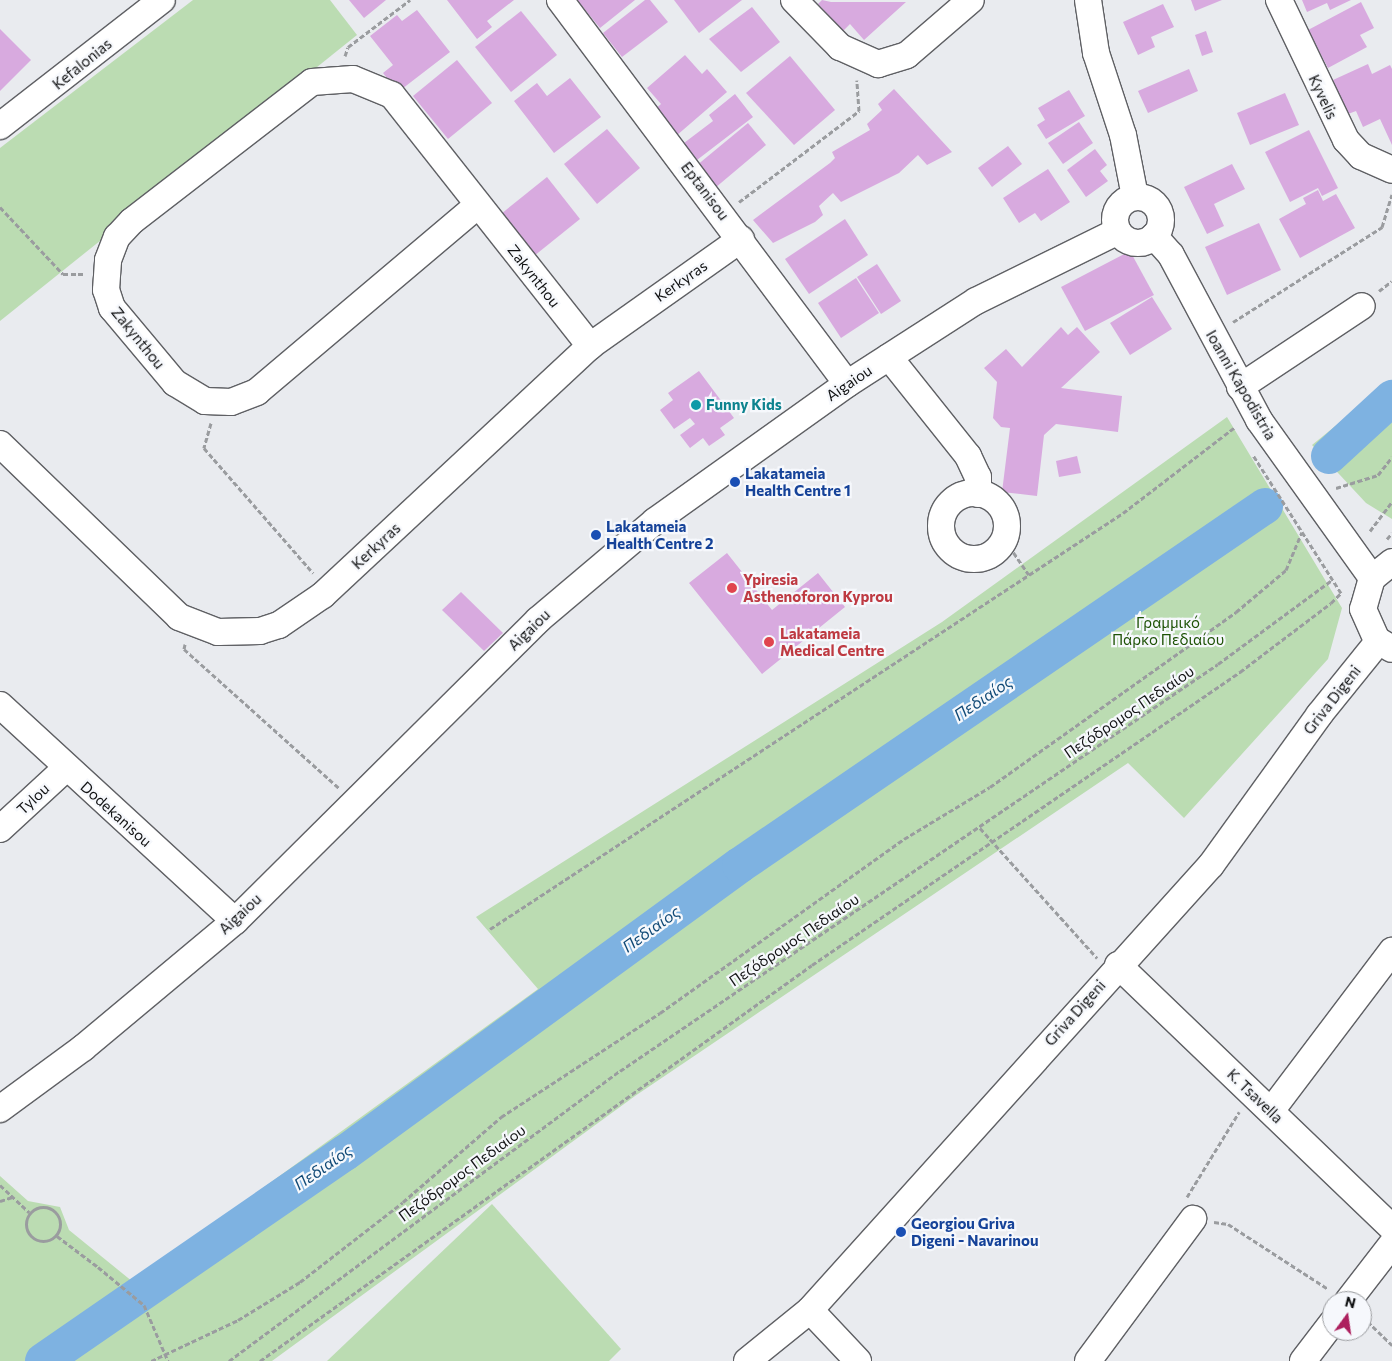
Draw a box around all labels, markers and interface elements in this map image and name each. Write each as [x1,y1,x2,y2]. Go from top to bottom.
street label: Kefalonias [49,35,115,93]
street label: Kyvelis [1305,72,1341,122]
street label: Eptanisou [677,158,733,224]
street label: Zakynthou [504,241,564,311]
street label: Kerkyras [651,256,711,306]
street label: Zakynthou [108,303,168,373]
street label: Ioanni Kapodistria [1202,327,1280,443]
street label: Aigaiou [823,361,875,405]
place label: Funny Kids [706,396,782,414]
marker: Funny Kids [690,399,702,411]
place label: Lakatameia Health Centre 1 [745,464,851,499]
marker: Lakatameia Health Centre 1 [729,476,741,488]
place label: Lakatameia Health Centre 2 [606,517,713,552]
street label: Kerkyras [348,519,404,573]
marker: Lakatameia Health Centre 2 [590,529,602,541]
place label: Ypiresia Asthenoforon Kyprou [743,570,893,605]
marker: Ypiresia Asthenoforon Kyprou [725,581,739,595]
street label: Aigaiou [504,606,554,654]
park label: Γραμμικό Πάρκο Πεδιαίου [1112,613,1224,648]
place label: Lakatameia Medical Centre [780,624,884,659]
marker: Lakatameia Medical Centre [762,635,776,649]
street label: Πεζόδρομος Πεδιαίου [1061,662,1197,762]
street label: Griva Digeni [1300,662,1364,738]
water label: Πεδιαίος [950,671,1016,725]
street label: Dodekanisou [77,777,155,851]
street label: Tylou [13,780,53,818]
street label: Aigaiou [215,890,265,938]
street label: Πεζόδρομος Πεδιαίου [726,890,862,990]
water label: Πεδιαίος [618,902,684,956]
street label: Griva Digeni [1041,976,1109,1050]
street label: K. Tsavella [1223,1065,1287,1127]
street label: Πεζόδρομος Πεδιαίου [395,1121,529,1225]
water label: Πεδιαίος [290,1140,356,1194]
place label: Georgiou Griva Digeni - Navarinou [911,1214,1039,1249]
marker: Georgiou Griva Digeni - Navarinou [895,1226,907,1238]
north arrow [1322,1291,1372,1341]
text: N [1343,1292,1358,1311]

